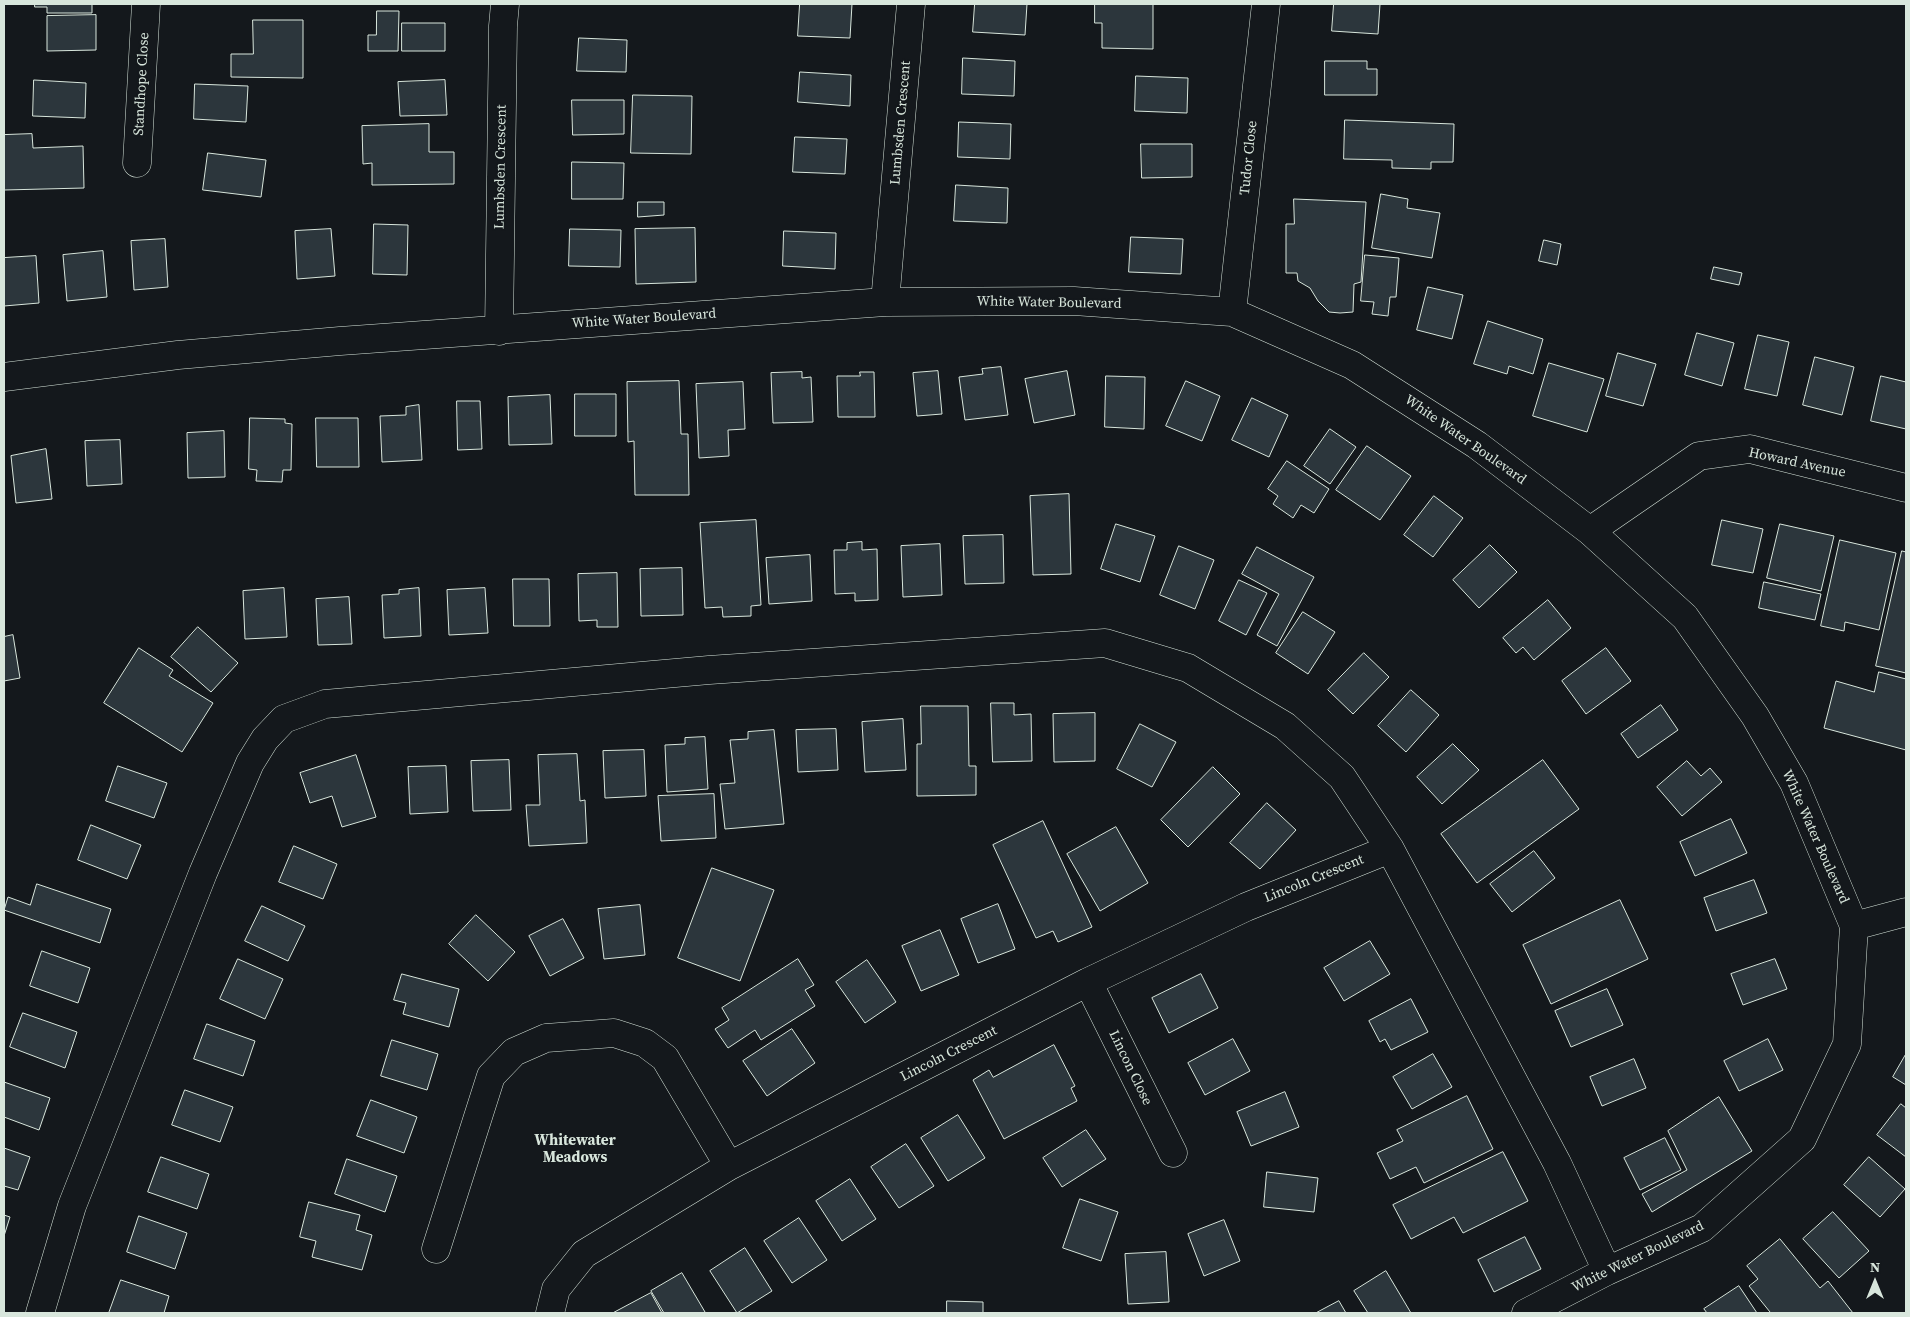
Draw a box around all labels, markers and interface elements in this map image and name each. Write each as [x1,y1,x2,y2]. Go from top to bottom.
street label: Standhope Close [131,32,153,136]
street label: Lumbsden Crescent [887,60,915,186]
street label: Lumbsden Crescent [492,105,510,229]
street label: Tudor Close [1237,120,1261,196]
street label: White Water Boulevard [976,293,1122,313]
street label: White Water Boulevard [571,306,717,332]
street label: White Water Boulevard [1401,392,1529,488]
street label: Howard Avenue [1747,445,1847,481]
street label: White Water Boulevard [1778,767,1852,907]
street label: Lincoln Crescent [1262,851,1366,907]
street label: Lincoln Crescent [898,1022,1000,1086]
street label: Lincon Close [1105,1028,1155,1108]
district label: Whitewater Meadows [534,1132,616,1167]
street label: White Water Boulevard [1569,1218,1707,1296]
north arrow [1850,1257,1900,1307]
text: N [1870,1257,1880,1277]

